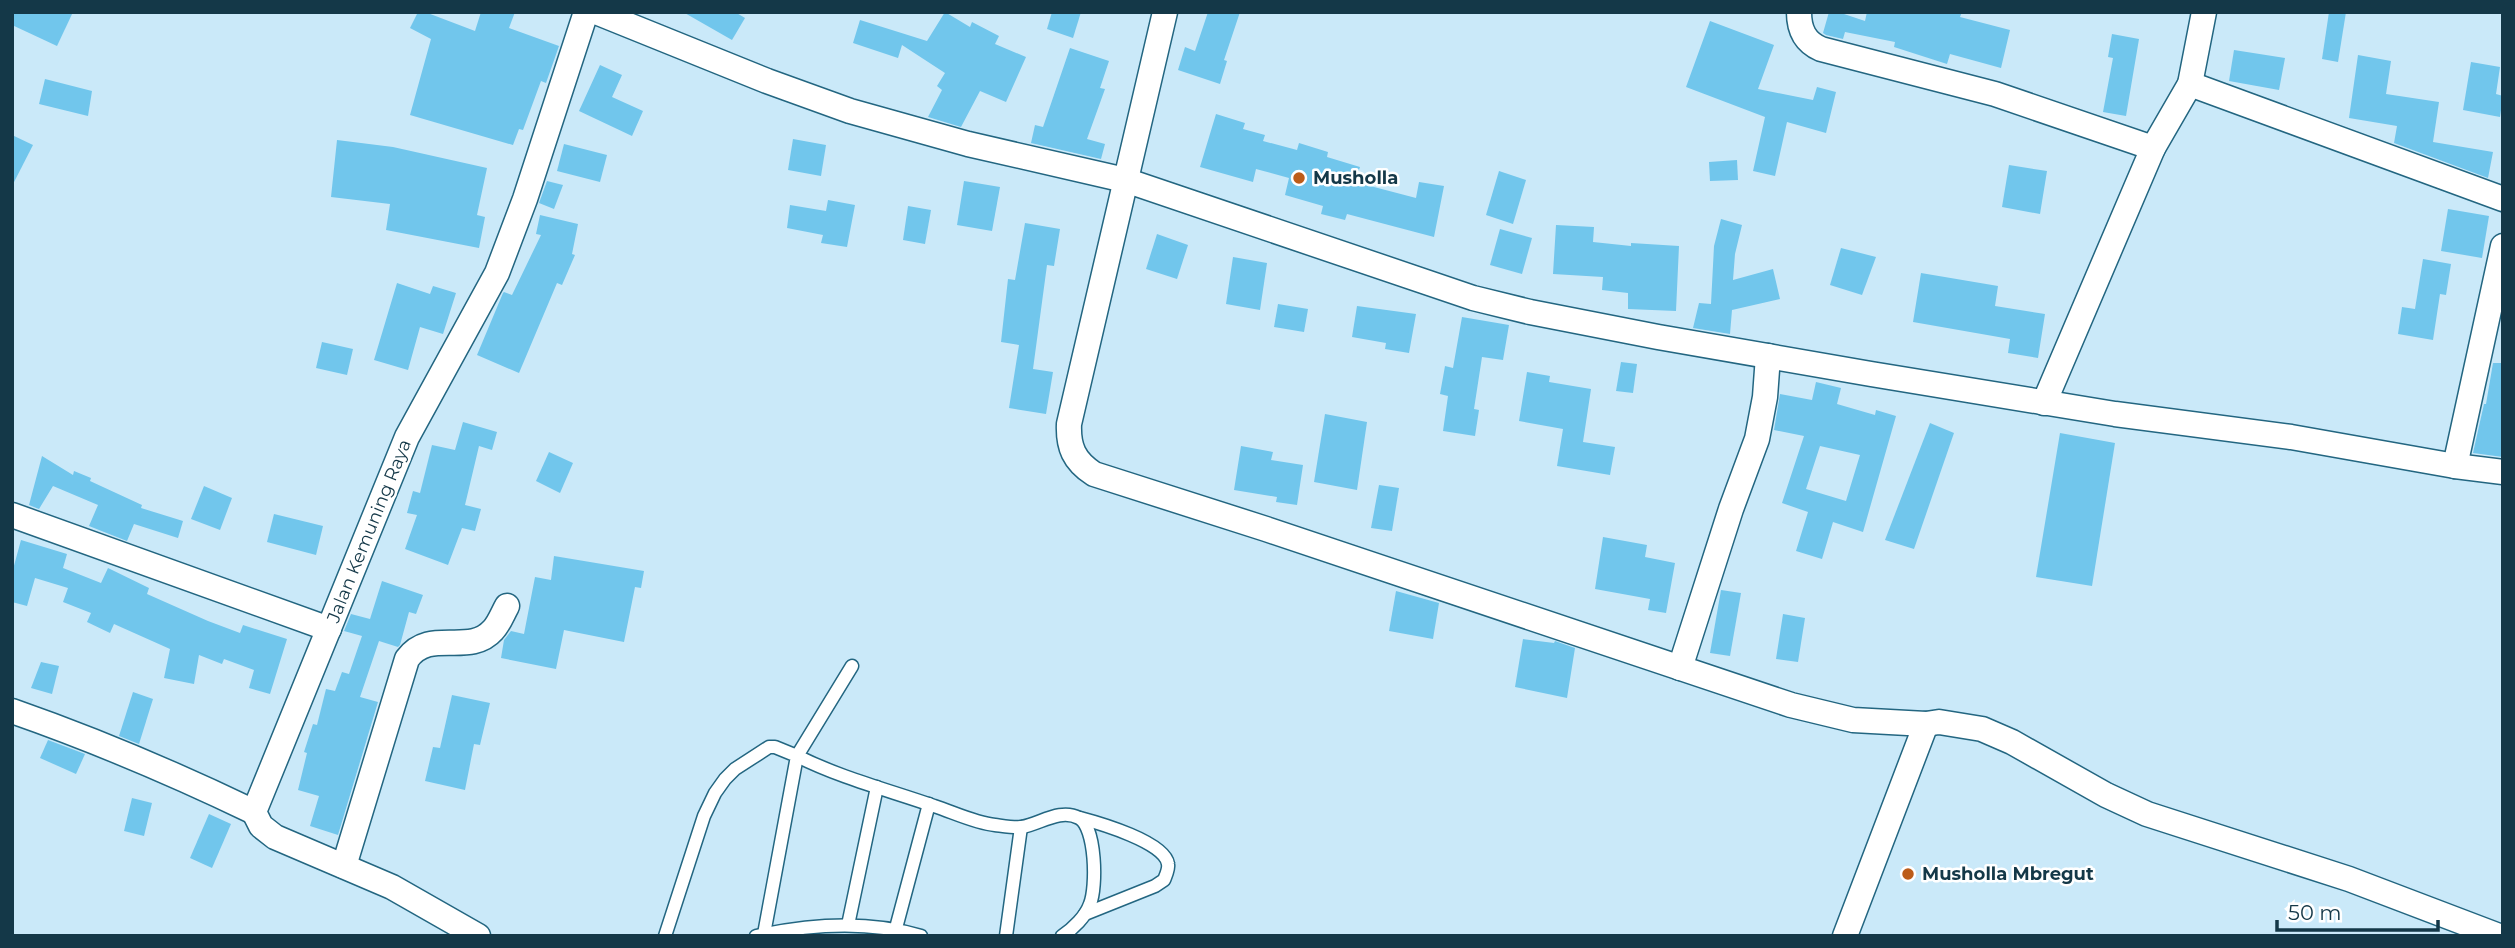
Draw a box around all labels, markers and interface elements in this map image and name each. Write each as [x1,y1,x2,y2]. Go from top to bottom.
place label: Musholla [1313,167,1398,189]
marker: Musholla [1291,170,1307,186]
street label: Jalan Kemuning Raya [322,436,416,627]
place label: Musholla Mbregut [1922,863,2094,885]
marker: Musholla Mbregut [1900,866,1916,882]
scale bar [2277,888,2438,932]
text: 50 m [2288,900,2342,925]

